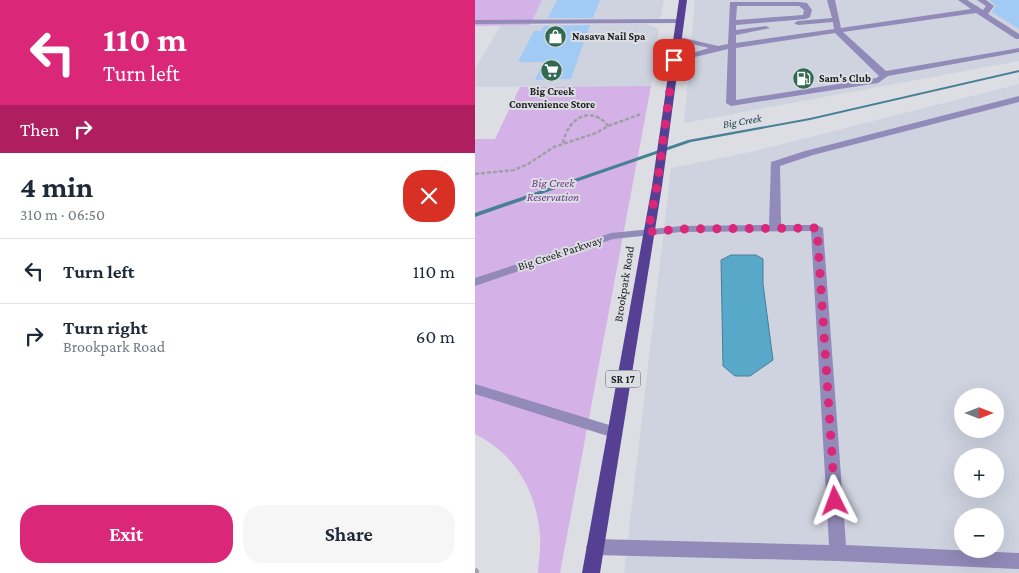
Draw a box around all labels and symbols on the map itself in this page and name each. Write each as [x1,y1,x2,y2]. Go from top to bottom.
shop icon: Nasava Nail Spa [544,24,568,48]
place label: Nasava Nail Spa [572,30,646,42]
pin [653,39,695,81]
supermarket icon: Big Creek Convenience Store [540,58,564,82]
fuel station icon: Sam's Club [791,66,815,90]
place label: Sam's Club [819,72,871,84]
place label: Big Creek Convenience Store [509,85,595,110]
water label: Big Creek [722,111,764,131]
park label: Big Creek Reservation [527,176,579,204]
street label: Big Creek Parkway [516,233,605,273]
street label: Brookpark Road [611,244,637,323]
road number: SR 17 [605,370,641,388]
north arrow [954,388,1004,438]
position arrow [808,474,860,526]

